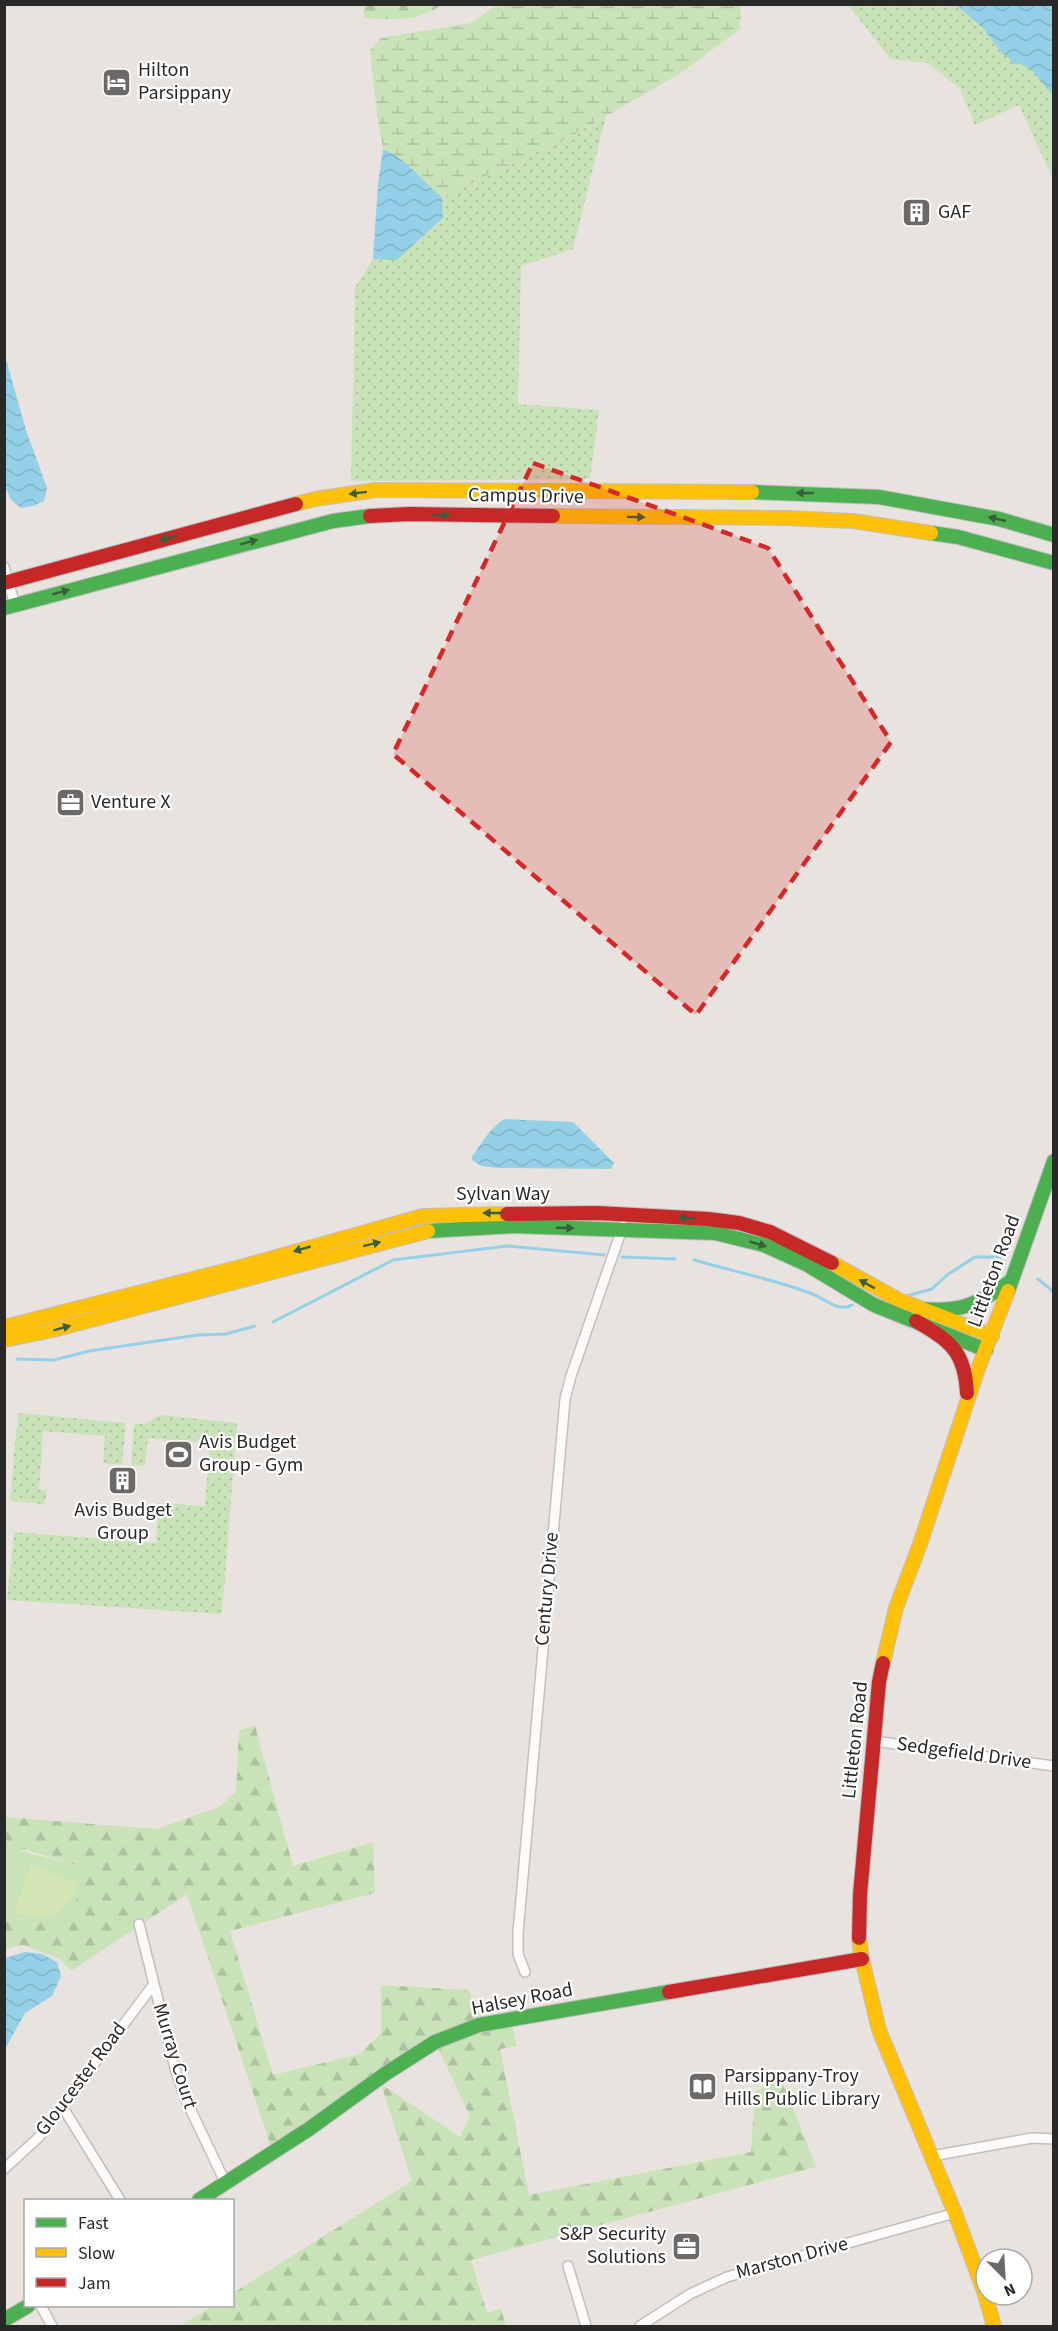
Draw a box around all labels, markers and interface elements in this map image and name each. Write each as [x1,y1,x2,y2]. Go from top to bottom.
place label: Hilton Parsippany [138,56,232,107]
hotel icon: Hilton Parsippany [101,66,133,98]
building icon: GAF [901,196,933,228]
place label: GAF [938,198,971,226]
street label: Campus Drive [468,481,584,511]
one-way arrow [348,488,367,497]
one-way arrow [795,488,814,497]
one-way arrow [432,510,451,520]
one-way arrow [627,512,646,521]
one-way arrow [988,514,1006,524]
one-way arrow [159,534,177,543]
one-way arrow [240,536,258,546]
one-way arrow [52,587,70,597]
office icon: Venture X [54,786,86,818]
place label: Venture X [91,788,170,816]
street label: Sylvan Way [456,1180,551,1208]
one-way arrow [482,1208,501,1218]
street label: Littleton Road [961,1211,1027,1331]
one-way arrow [677,1213,696,1223]
one-way arrow [555,1223,574,1232]
one-way arrow [362,1239,381,1249]
one-way arrow [749,1240,767,1249]
one-way arrow [292,1245,310,1254]
one-way arrow [859,1278,875,1289]
one-way arrow [53,1323,71,1332]
place label: Avis Budget Group - Gym [199,1428,303,1479]
sports icon: Avis Budget Group - Gym [162,1438,194,1470]
building icon: Avis Budget Group [107,1464,139,1496]
place label: Avis Budget Group [74,1496,172,1547]
street label: Century Drive [528,1531,566,1647]
street label: Littleton Road [835,1680,875,1800]
street label: Sedgefield Drive [895,1730,1033,1776]
street label: Halsey Road [469,1975,575,2023]
street label: Murray Court [146,2000,204,2112]
street label: Gloucester Road [29,2016,133,2142]
place label: Parsippany-Troy Hills Public Library [724,2062,881,2113]
library icon: Parsippany-Troy Hills Public Library [687,2071,719,2103]
legend [24,2199,234,2307]
text: Fast [78,2211,109,2236]
place label: S&P Security Solutions [559,2220,667,2271]
office icon: S&P Security Solutions [671,2230,703,2262]
street label: Marston Drive [733,2230,851,2286]
text: Slow [78,2241,115,2266]
north arrow [974,2247,1034,2307]
text: Jam [78,2271,111,2296]
text: N [1000,2278,1019,2302]

